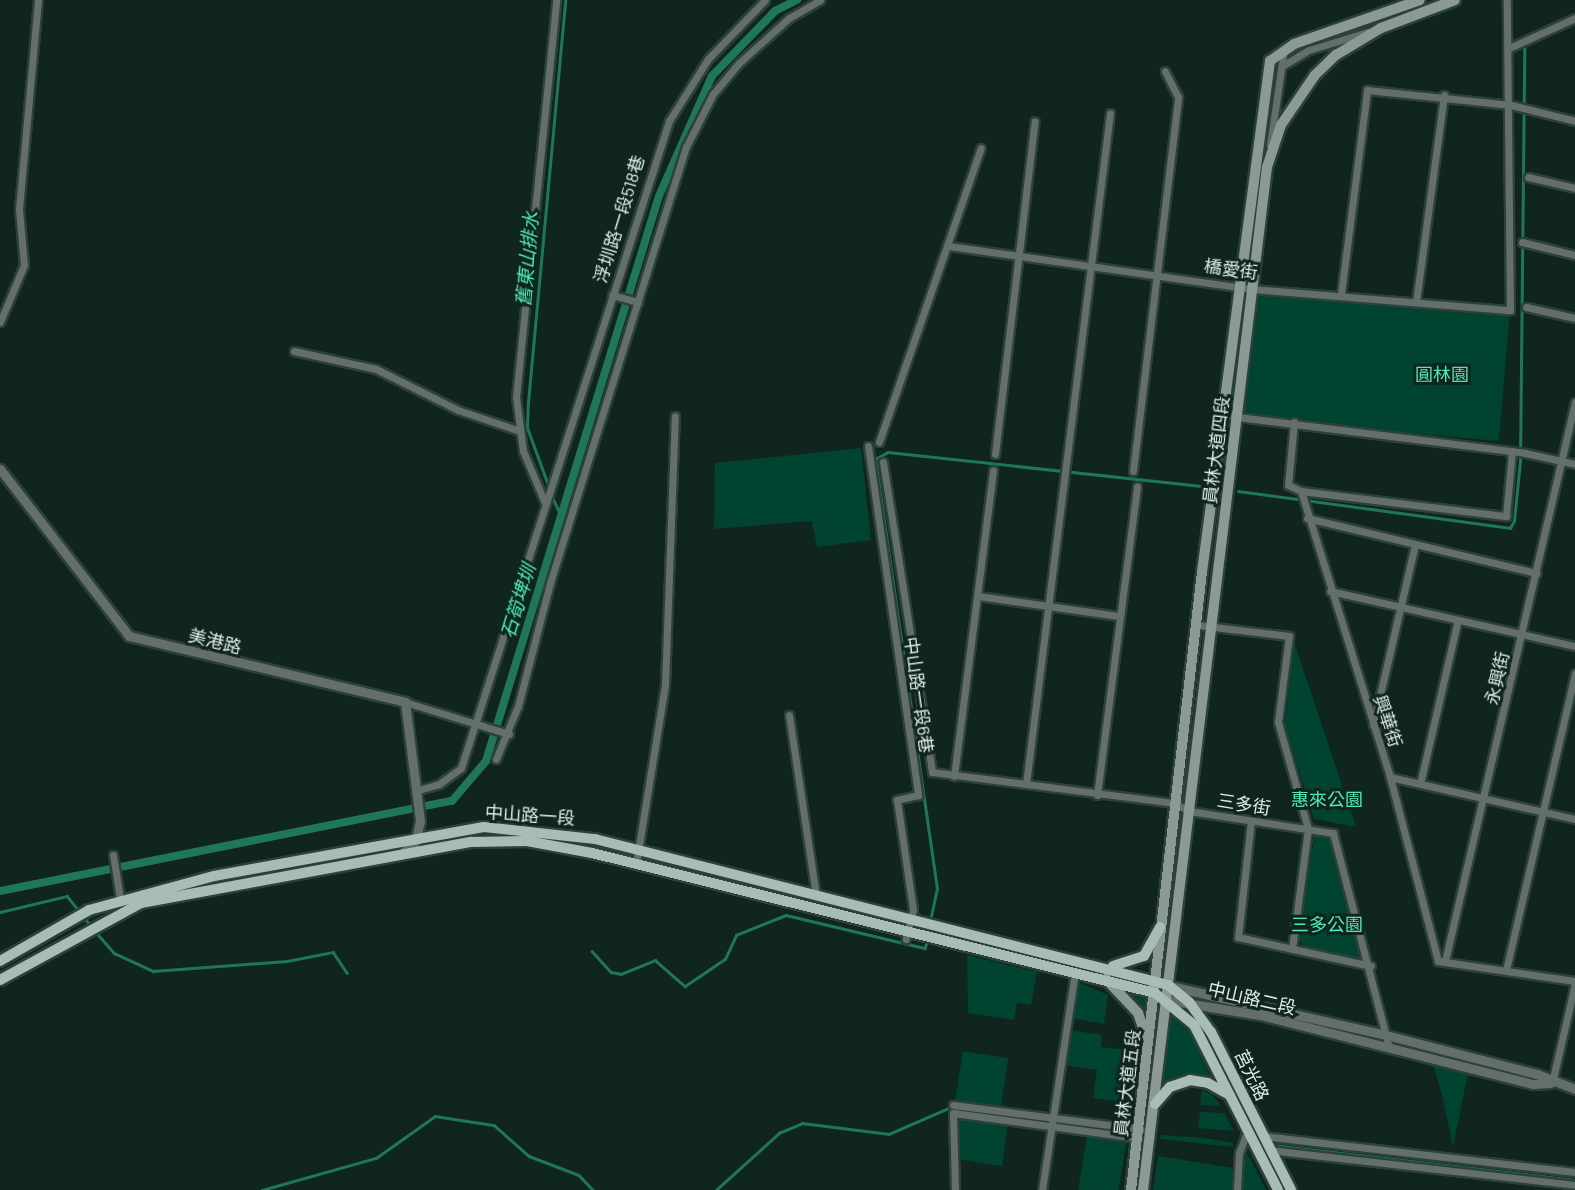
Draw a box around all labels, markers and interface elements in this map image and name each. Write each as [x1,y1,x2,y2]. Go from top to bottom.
street label: 浮圳路一段518巷 [589,153,649,285]
water label: 舊東山排水 [512,211,542,307]
street label: 橋愛街 [1203,255,1259,283]
park label: 圓林園 [1415,363,1469,385]
street label: 員林大道四段 [1199,395,1233,505]
water label: 石筍埤圳 [496,561,540,641]
street label: 美港路 [186,624,244,658]
street label: 中山路一段6巷 [900,635,938,755]
street label: 永興街 [1480,649,1514,707]
street label: 興華街 [1369,692,1407,750]
park label: 惠來公園 [1291,788,1363,810]
street label: 三多街 [1216,789,1272,819]
street label: 中山路一段 [484,801,576,829]
park label: 三多公園 [1291,913,1363,935]
street label: 中山路二段 [1206,977,1298,1019]
street label: 員林大道五段 [1110,1028,1144,1138]
street label: 莒光路 [1230,1046,1274,1104]

